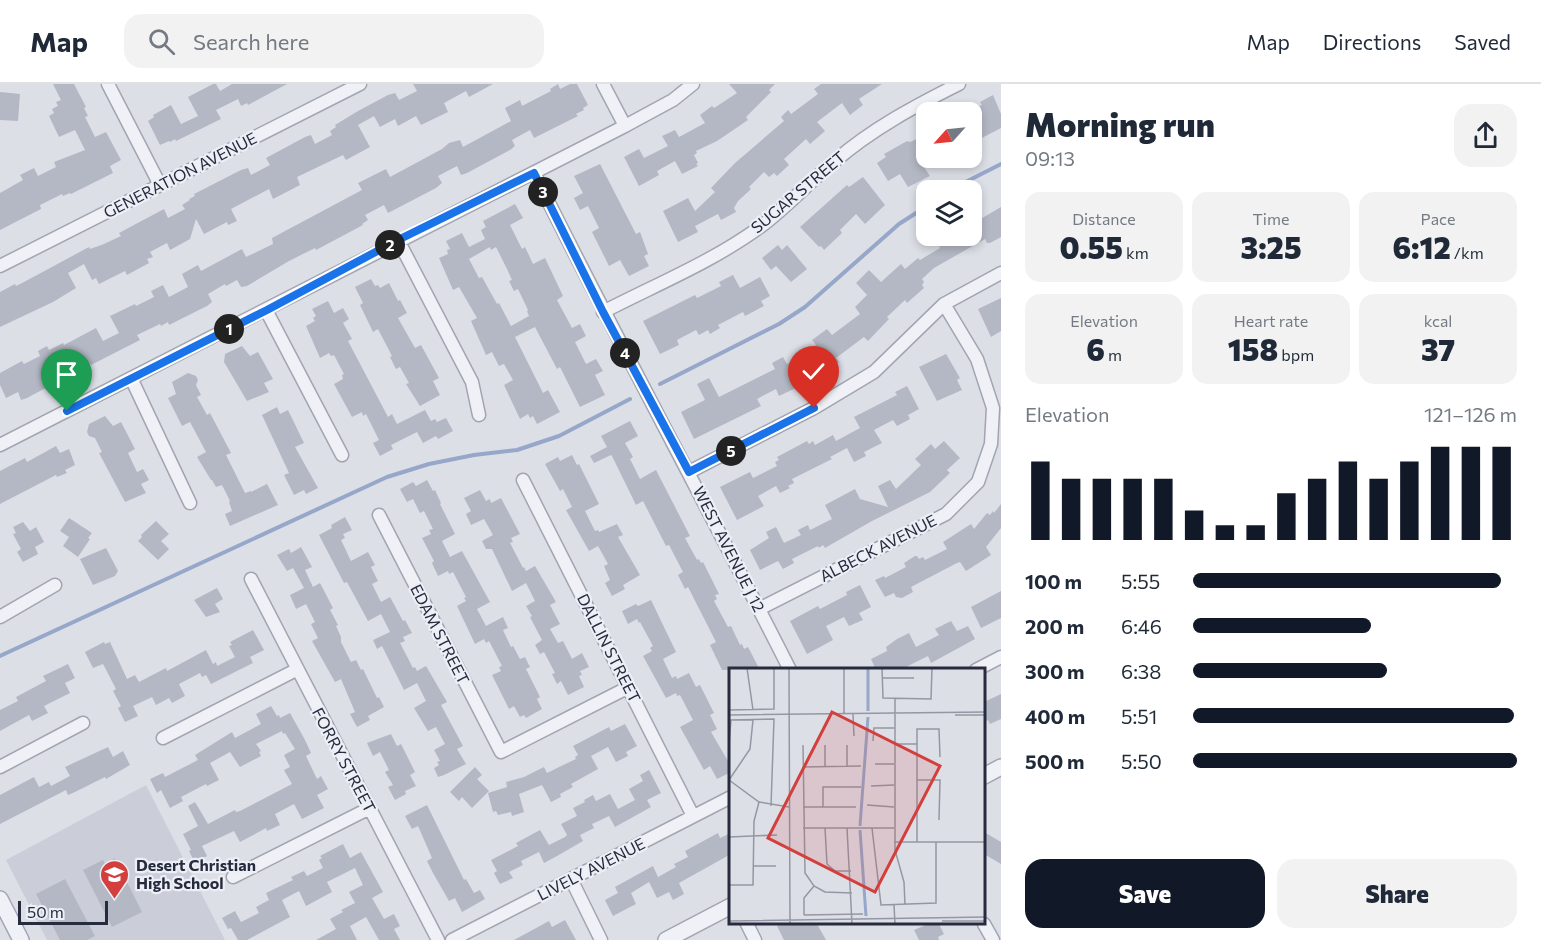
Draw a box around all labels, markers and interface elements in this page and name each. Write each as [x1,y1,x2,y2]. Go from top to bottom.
search box [124,14,544,68]
text: Map [30,24,88,58]
icon: search [145,25,178,58]
text: Search here [193,28,309,55]
text: Map [1247,29,1290,54]
text: Directions [1323,29,1421,54]
text: Saved [1454,29,1511,54]
north arrow [916,102,982,168]
map controls [916,102,982,246]
text: Morning run [1025,103,1215,144]
button: share [1454,104,1517,167]
street label: GENERATION AVENUE [100,128,260,222]
text: 09:13 [1025,146,1075,170]
street label: SUGAR STREET [747,147,849,237]
pin: 3 [528,177,558,207]
button: layers [916,180,982,246]
text: 3 [538,182,548,201]
text: Distance [1072,209,1136,228]
text: Time [1253,209,1289,228]
text: Pace [1421,209,1455,228]
text: 0.55 [1059,228,1123,265]
text: 3:25 [1240,228,1302,265]
text: 6:12 [1392,228,1451,265]
pin: 2 [375,230,405,260]
text: 2 [385,235,395,254]
text: km [1123,243,1149,262]
text: /km [1451,243,1484,262]
text: Elevation [1070,311,1138,330]
text: Heart rate [1234,311,1308,330]
text: kcal [1424,311,1452,330]
pin: 1 [214,314,244,344]
text: 1 [225,319,233,338]
text: 6 [1086,330,1105,367]
text: 158 [1228,330,1278,367]
text: 37 [1421,330,1455,367]
pin: 4 [610,338,640,368]
text: 4 [620,343,630,362]
text: m [1105,345,1122,364]
text: bpm [1278,345,1314,364]
pin [788,346,839,408]
pin [41,349,92,411]
icon: check [797,355,830,388]
icon: arrive [50,358,83,391]
text: Elevation [1025,402,1110,426]
text: 121–126 m [1424,402,1517,426]
pin: 5 [716,436,746,466]
text: 5 [726,441,736,460]
street label: WEST AVENUE J 12 [690,483,769,615]
street label: ALBECK AVENUE [816,510,939,585]
text: 100 m [1025,569,1082,593]
text: 5:55 [1121,569,1160,593]
street label: EDAM STREET [407,581,474,687]
street label: DALLIN STREET [574,590,645,705]
text: 200 m [1025,614,1084,638]
text: 6:46 [1121,614,1162,638]
text: 300 m [1025,659,1085,683]
text: 6:38 [1121,659,1161,683]
inset map [729,668,986,925]
street label: FORRY STREET [309,704,380,816]
text: 400 m [1025,704,1085,728]
text: 5:51 [1121,704,1157,728]
text: 500 m [1025,749,1085,773]
text: 5:50 [1121,749,1162,773]
street label: LIVELY AVENUE [534,833,648,904]
place label: Desert Christian High School [136,855,256,892]
school or university icon: Desert Christian High School [99,858,131,900]
button: Save [1025,859,1265,928]
button: Share [1277,859,1517,928]
scale bar [18,898,108,926]
text: 50 m [27,902,64,921]

